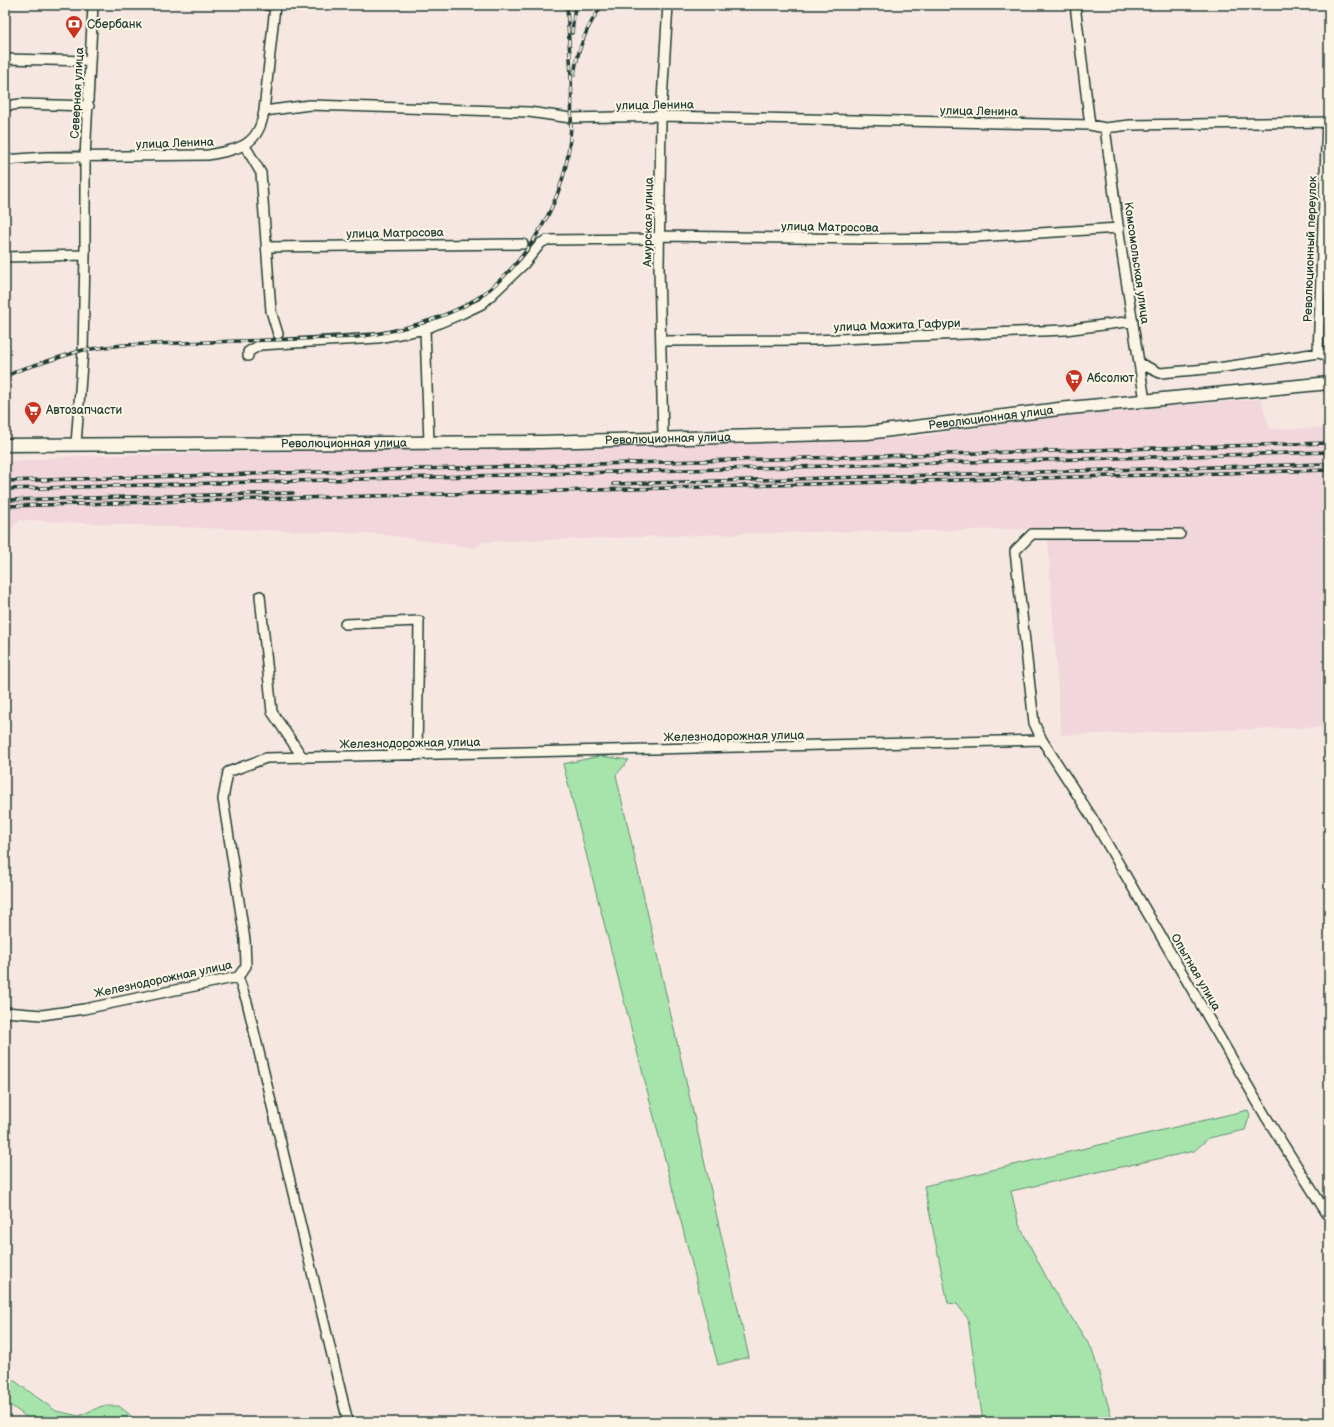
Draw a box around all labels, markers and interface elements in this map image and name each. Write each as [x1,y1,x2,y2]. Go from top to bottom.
bank icon: Сбербанк [64,14,84,39]
place label: Сбербанк [87,17,143,32]
street label: Северная улица [68,47,87,139]
street label: улица Ленина [616,97,694,114]
street label: улица Ленина [940,103,1018,120]
street label: улица Ленина [136,135,214,152]
street label: Революционный переулок [1300,175,1321,323]
street label: Амурская улица [640,177,657,268]
street label: Комсомольская улица [1121,201,1153,325]
street label: улица Матросова [781,219,879,236]
street label: улица Матросова [346,225,444,242]
street label: улица Мажита Гафури [833,316,961,335]
supermarket icon: Абсолют [1064,368,1084,393]
place label: Абсолют [1086,371,1134,386]
supermarket icon: Автозапчасти [23,400,43,425]
place label: Автозапчасти [45,403,122,418]
street label: Революционная улица [927,403,1055,433]
street label: Революционная улица [605,430,731,448]
street label: Революционная улица [281,436,407,451]
street label: Железнодорожная улица [663,728,805,745]
street label: Железнодорожная улица [339,735,481,752]
street label: Опытная улица [1167,931,1224,1014]
street label: Железнодорожная улица [93,958,234,1001]

